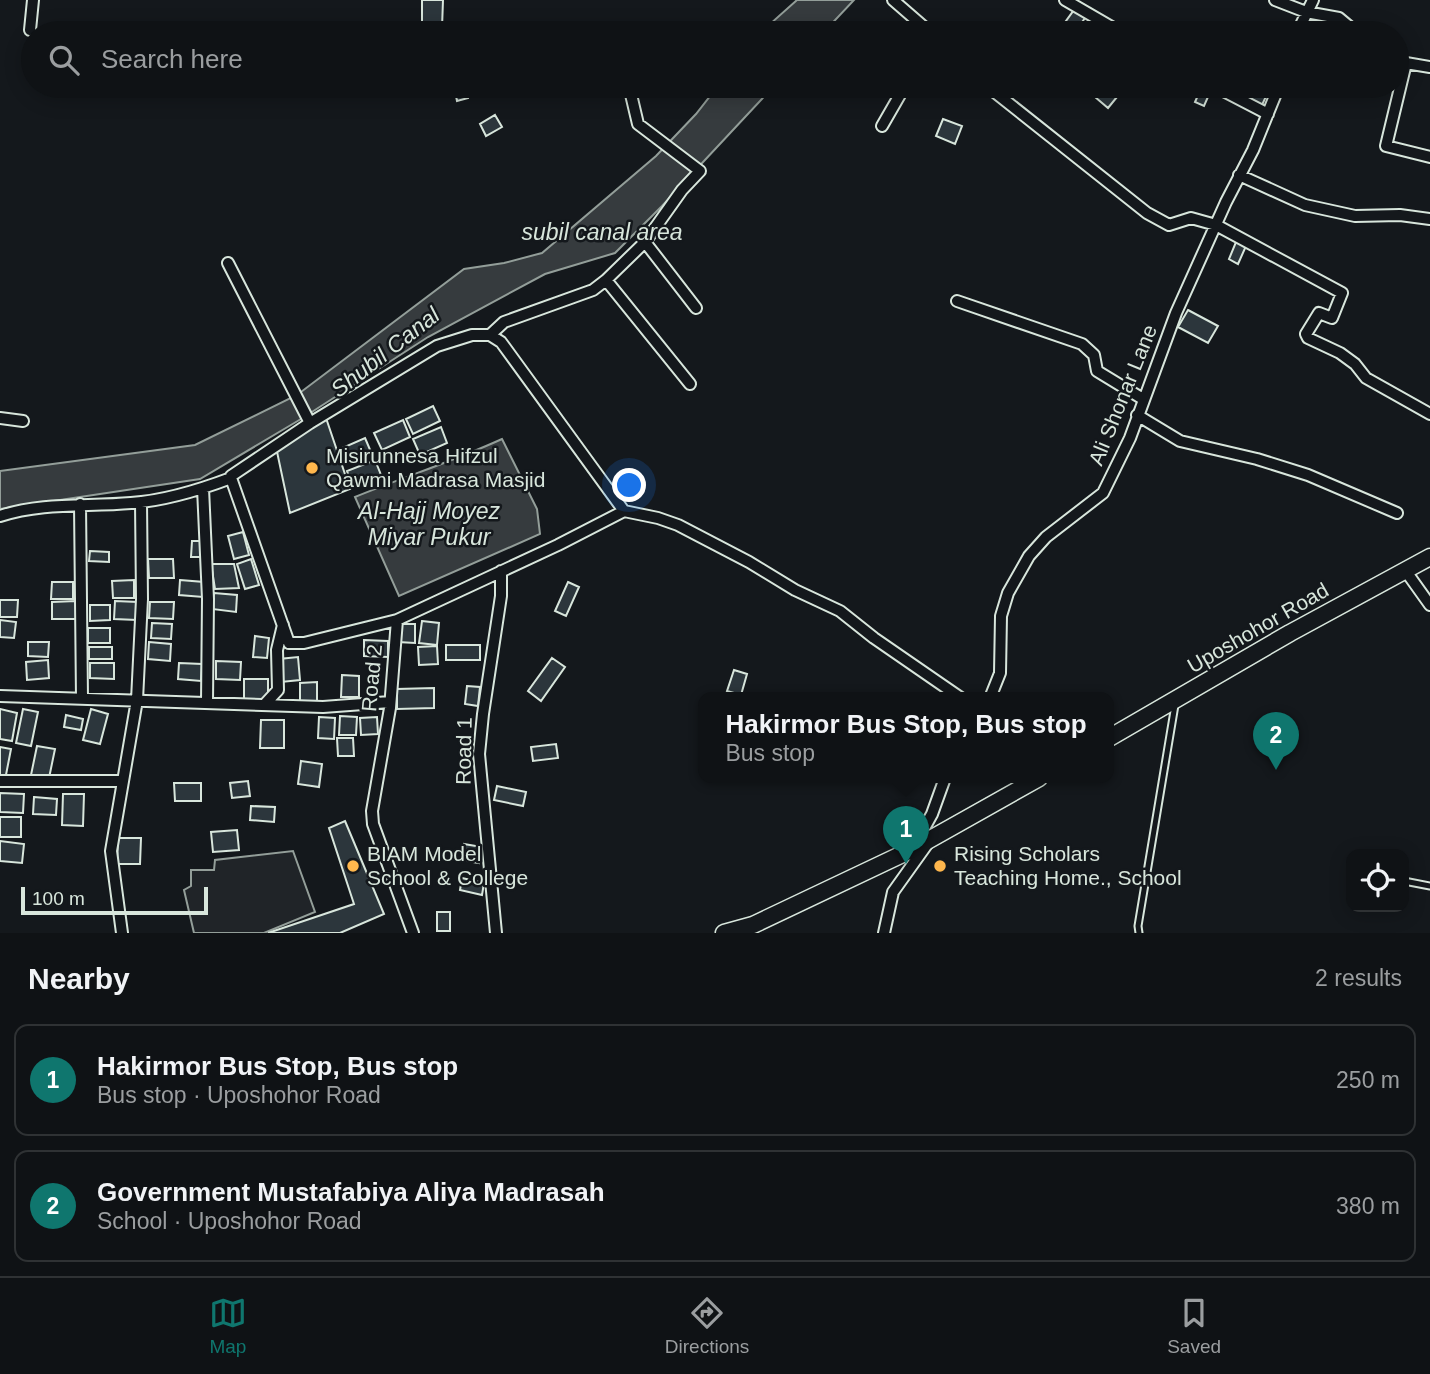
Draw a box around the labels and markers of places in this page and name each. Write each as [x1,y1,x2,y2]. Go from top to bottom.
place label: Misirunnesa Hifzul Qawmi Madrasa Masjid [326,444,545,491]
marker: Misirunnesa Hifzul Qawmi Madrasa Masjid [304,460,320,476]
pin: 2 [1253,712,1299,770]
pin: 1 [883,806,929,864]
place label: BIAM Model School & College [367,842,528,889]
place label: Rising Scholars Teaching Home., School [954,842,1182,889]
marker: BIAM Model School & College [345,858,361,874]
marker: Rising Scholars Teaching Home., School [932,858,948,874]

